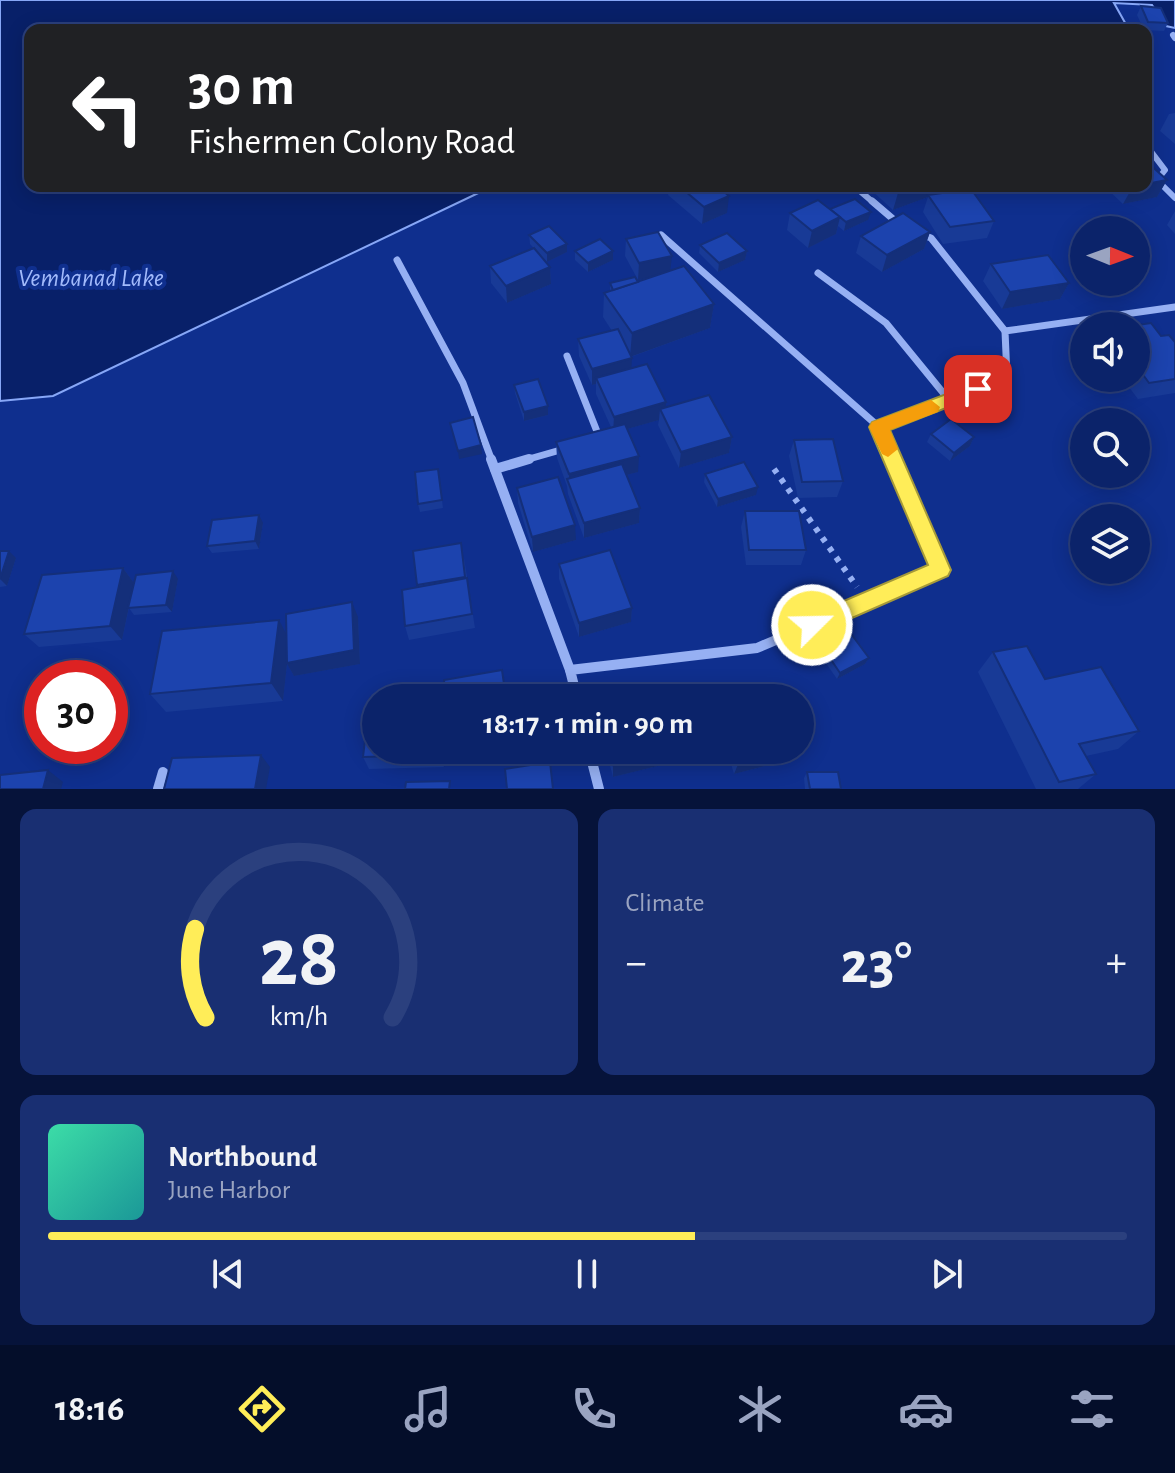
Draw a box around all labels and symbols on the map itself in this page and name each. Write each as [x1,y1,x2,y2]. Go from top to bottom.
north arrow [1070,216,1150,296]
water label: Vembanad Lake [18,265,164,291]
pin [944,355,1012,423]
position arrow [770,583,854,667]
speed limit sign: 30 [24,660,128,764]

